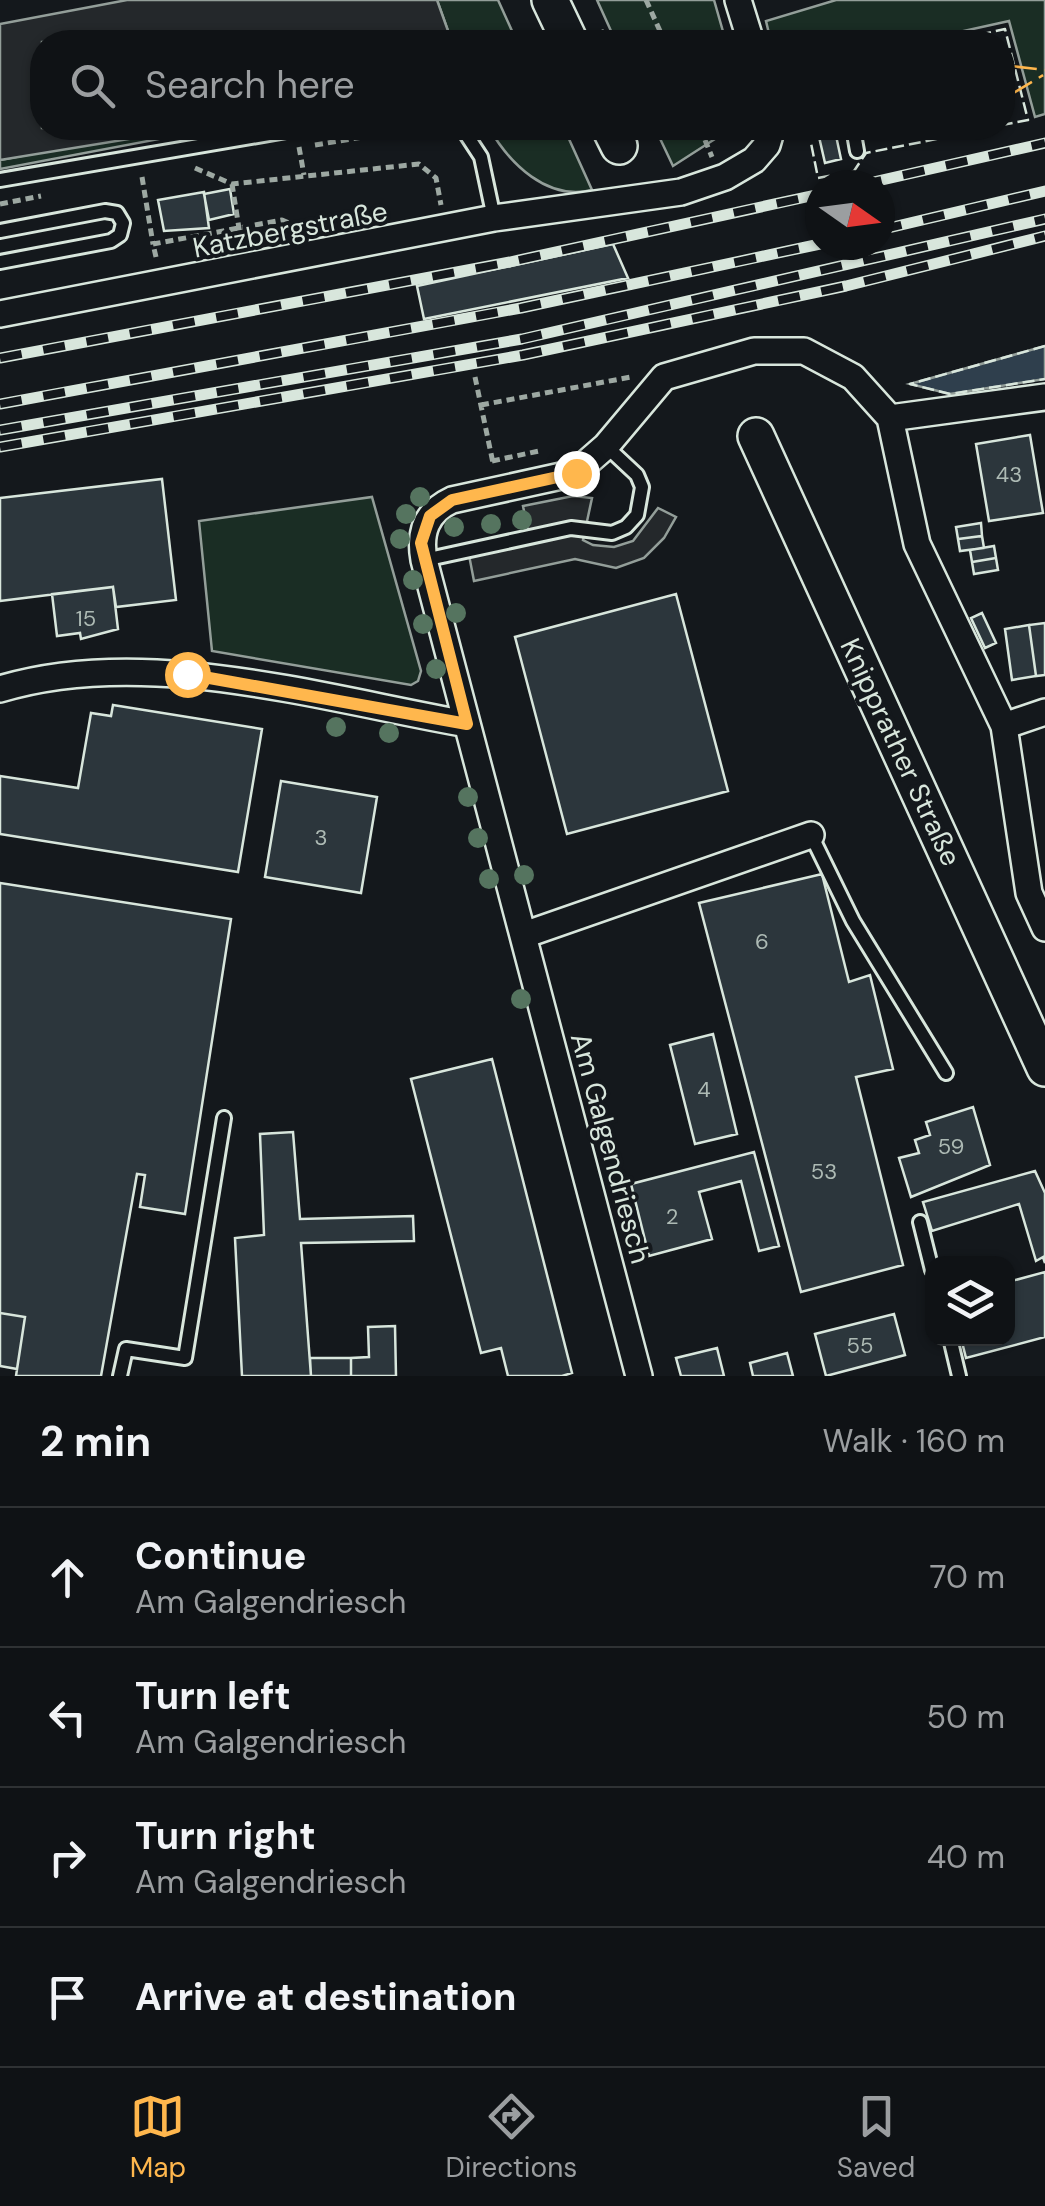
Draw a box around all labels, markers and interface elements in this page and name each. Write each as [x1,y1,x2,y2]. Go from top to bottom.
search box [30,30,1015,140]
icon: search [65,58,120,113]
text: Search here [145,60,355,110]
north arrow [805,170,895,260]
street label: Katzbergstraße [190,192,391,266]
route end [554,451,600,497]
house number: 43 [996,460,1022,489]
house number: 15 [76,604,96,633]
street label: Knipprather Straße [832,632,970,872]
route start [165,652,211,698]
house number: 3 [314,823,328,852]
house number: 6 [755,927,769,956]
street label: Am Galgendriesch [562,1029,659,1268]
house number: 4 [697,1075,711,1104]
house number: 59 [938,1132,964,1161]
house number: 53 [811,1157,837,1186]
house number: 2 [666,1202,678,1231]
map controls [925,1256,1015,1346]
button: layers [925,1256,1015,1346]
house number: 55 [847,1331,873,1360]
text: 2 min [40,1414,151,1469]
text: Walk · 160 m [823,1420,1005,1462]
text: Continue [135,1531,306,1581]
icon: ahead [40,1550,95,1605]
text: 70 m [929,1556,1005,1598]
text: Am Galgendriesch [135,1581,406,1623]
text: Turn left [135,1671,291,1721]
icon: left [40,1690,95,1745]
text: 50 m [927,1696,1005,1738]
text: Am Galgendriesch [135,1721,406,1763]
text: Turn right [135,1811,316,1861]
icon: right [40,1830,95,1885]
text: 40 m [927,1836,1005,1878]
text: Am Galgendriesch [135,1861,406,1903]
icon: arrive [40,1970,95,2025]
text: Arrive at destination [135,1972,517,2022]
tab: Map [130,2089,186,2186]
tab: Directions [446,2089,577,2186]
tab: Saved [837,2089,915,2186]

